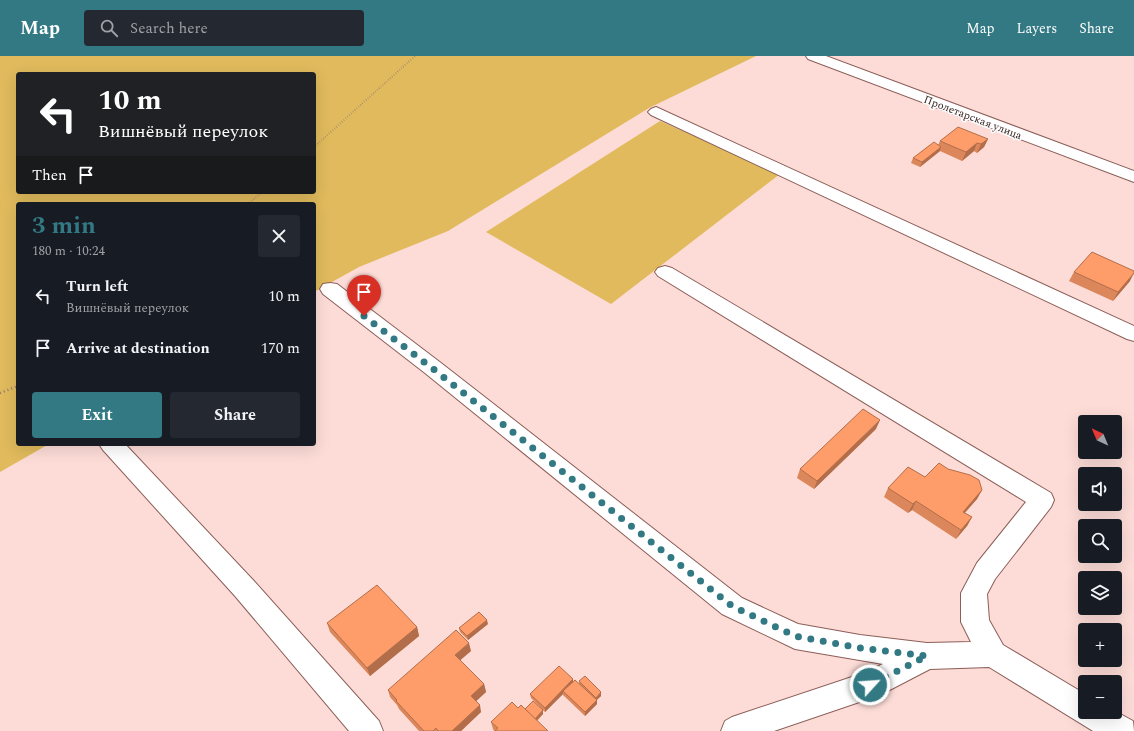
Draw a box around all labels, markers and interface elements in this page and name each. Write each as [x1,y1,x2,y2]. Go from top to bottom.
search box [84,10,364,46]
text: Map [20,14,60,43]
icon: search [98,17,120,39]
text: Search here [130,17,208,40]
text: Map [966,18,995,39]
text: Layers [1017,18,1057,39]
text: Share [1079,18,1114,39]
text: 10 m [98,79,162,122]
icon: left [32,88,84,140]
street label: Пролетарская улица [921,91,1025,144]
text: Вишнёвый переулок [98,118,268,145]
text: Then [32,164,67,187]
icon: arrive [75,164,97,186]
text: 3 min [32,208,96,244]
button: close [258,215,300,257]
text: 180 m · 10:24 [32,241,105,261]
text: Turn left [66,275,128,298]
pin [347,275,381,316]
icon: arrive [353,281,375,303]
icon: left [32,285,54,307]
text: 10 m [268,285,300,308]
text: Вишнёвый переулок [66,298,189,318]
icon: arrive [32,337,54,359]
text: Arrive at destination [66,337,210,360]
text: 170 m [261,337,300,360]
button: Exit [32,392,162,438]
button: Share [170,392,300,438]
north arrow [1078,415,1122,459]
map controls [1078,415,1122,719]
button: sound [1078,467,1122,511]
button: search [1078,519,1122,563]
button: layers [1078,571,1122,615]
button: + [1078,623,1122,667]
position arrow [849,664,891,706]
button: − [1078,675,1122,719]

